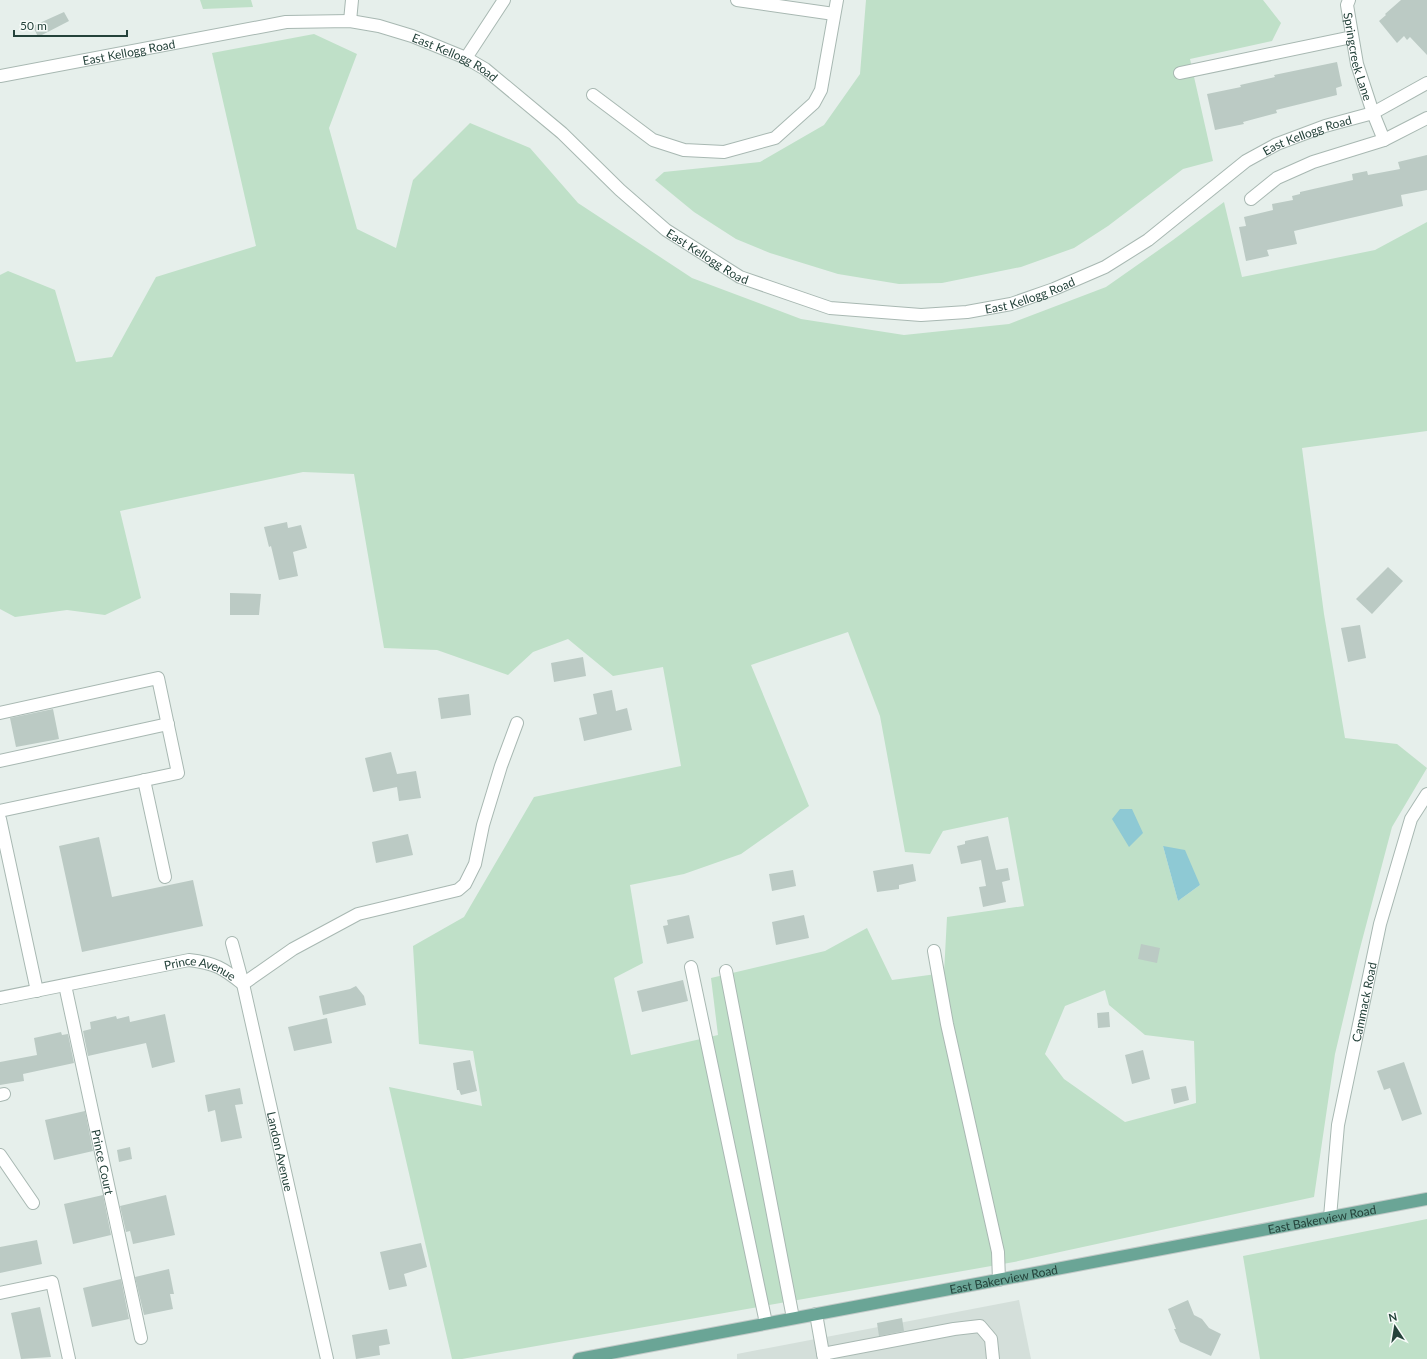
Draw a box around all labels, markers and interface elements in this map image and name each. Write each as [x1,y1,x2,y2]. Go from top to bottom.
street label: Springcreek Lane [1341,11,1376,102]
scale bar [14,12,127,38]
text: 50 m [20,18,47,33]
street label: East Kellogg Road [410,29,501,84]
street label: East Kellogg Road [81,36,176,68]
street label: East Kellogg Road [1260,112,1353,158]
street label: East Kellogg Road [664,225,751,287]
street label: East Kellogg Road [984,273,1077,316]
street label: Prince Avenue [162,952,239,984]
street label: Cammack Road [1348,961,1379,1043]
street label: Landon Avenue [264,1110,297,1193]
street label: Prince Court [89,1128,118,1197]
street label: East Bakerview Road [1267,1201,1377,1236]
street label: East Bakerview Road [948,1261,1059,1296]
north arrow [1375,1307,1415,1347]
text: N [1387,1309,1398,1324]

